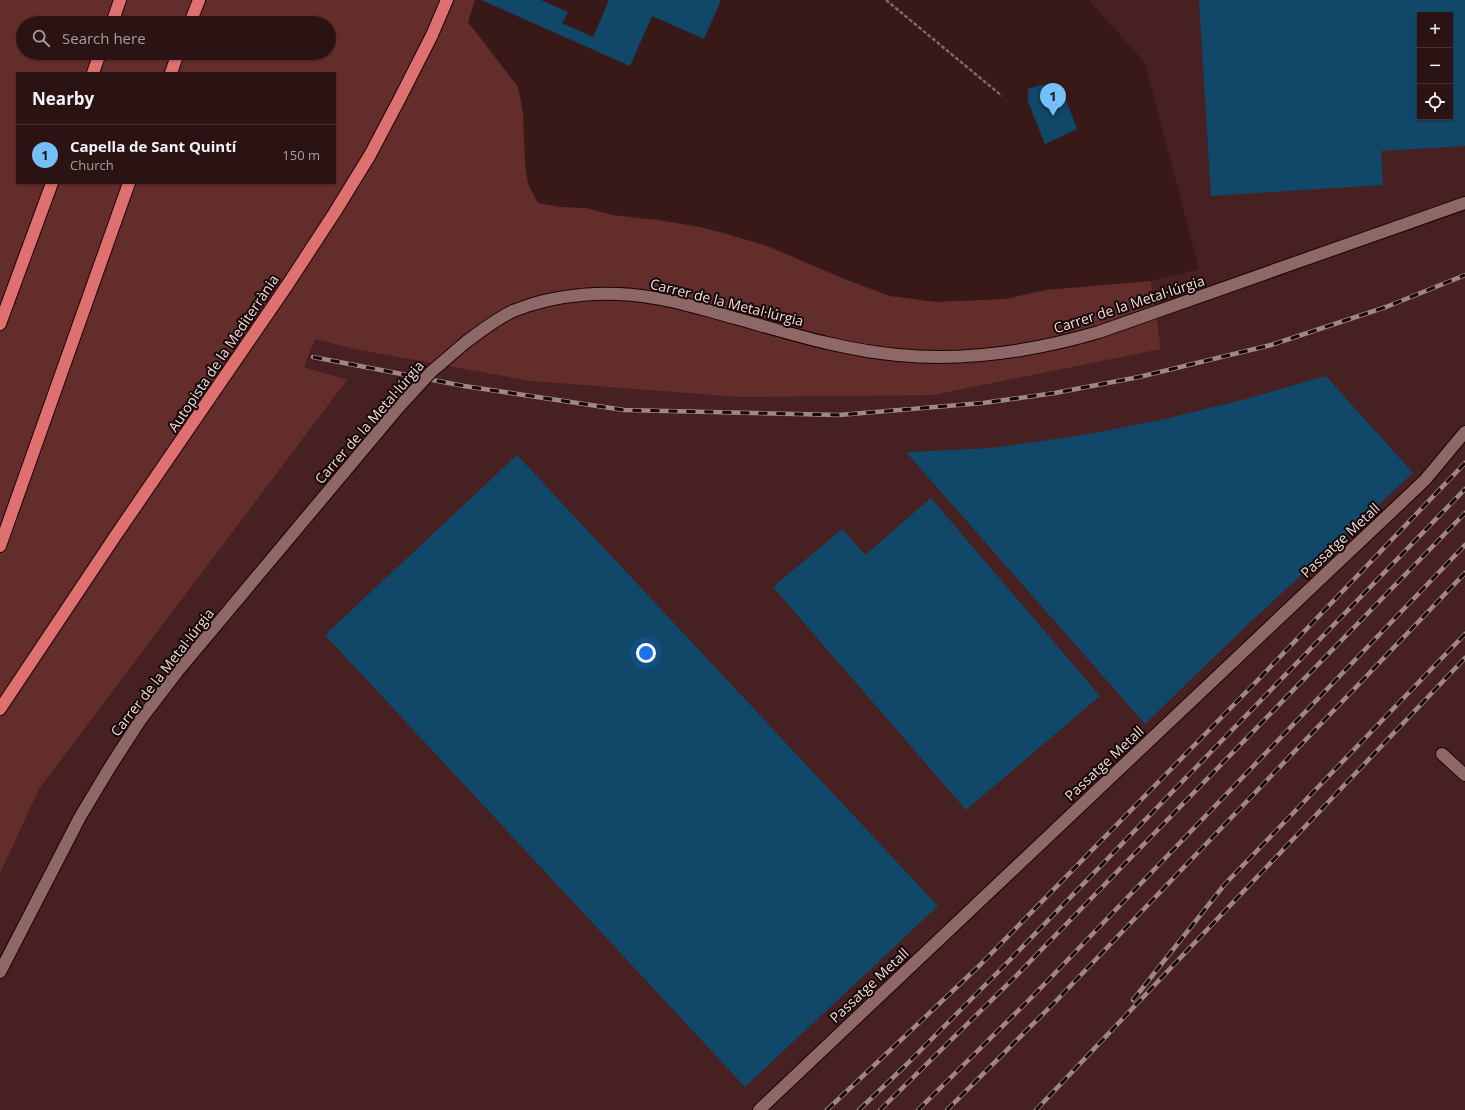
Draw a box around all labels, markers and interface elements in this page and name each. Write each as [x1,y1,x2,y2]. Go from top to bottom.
map controls [1417,12,1453,120]
button: + [1417,12,1453,48]
search box [16,16,336,60]
icon: search [30,27,52,49]
text: Search here [62,28,146,48]
button: − [1417,48,1453,84]
pin: 1 [1040,83,1066,116]
button: locate [1417,84,1453,120]
text: Nearby [32,87,94,110]
text: Capella de Sant Quintí [70,136,236,156]
text: 1 [41,146,49,164]
text: 150 m [282,146,320,164]
text: Church [70,156,114,174]
street label: Autopista de la Mediterrània [163,271,283,435]
street label: Carrer de la Metal·lúrgia [1051,271,1207,337]
street label: Carrer de la Metal·lúrgia [648,274,806,330]
street label: Carrer de la Metal·lúrgia [310,356,428,488]
street label: Passatge Metall [1296,498,1384,582]
street label: Carrer de la Metal·lúrgia [106,604,218,740]
your location [636,643,656,663]
street label: Passatge Metall [1060,721,1148,805]
street label: Passatge Metall [825,943,913,1027]

